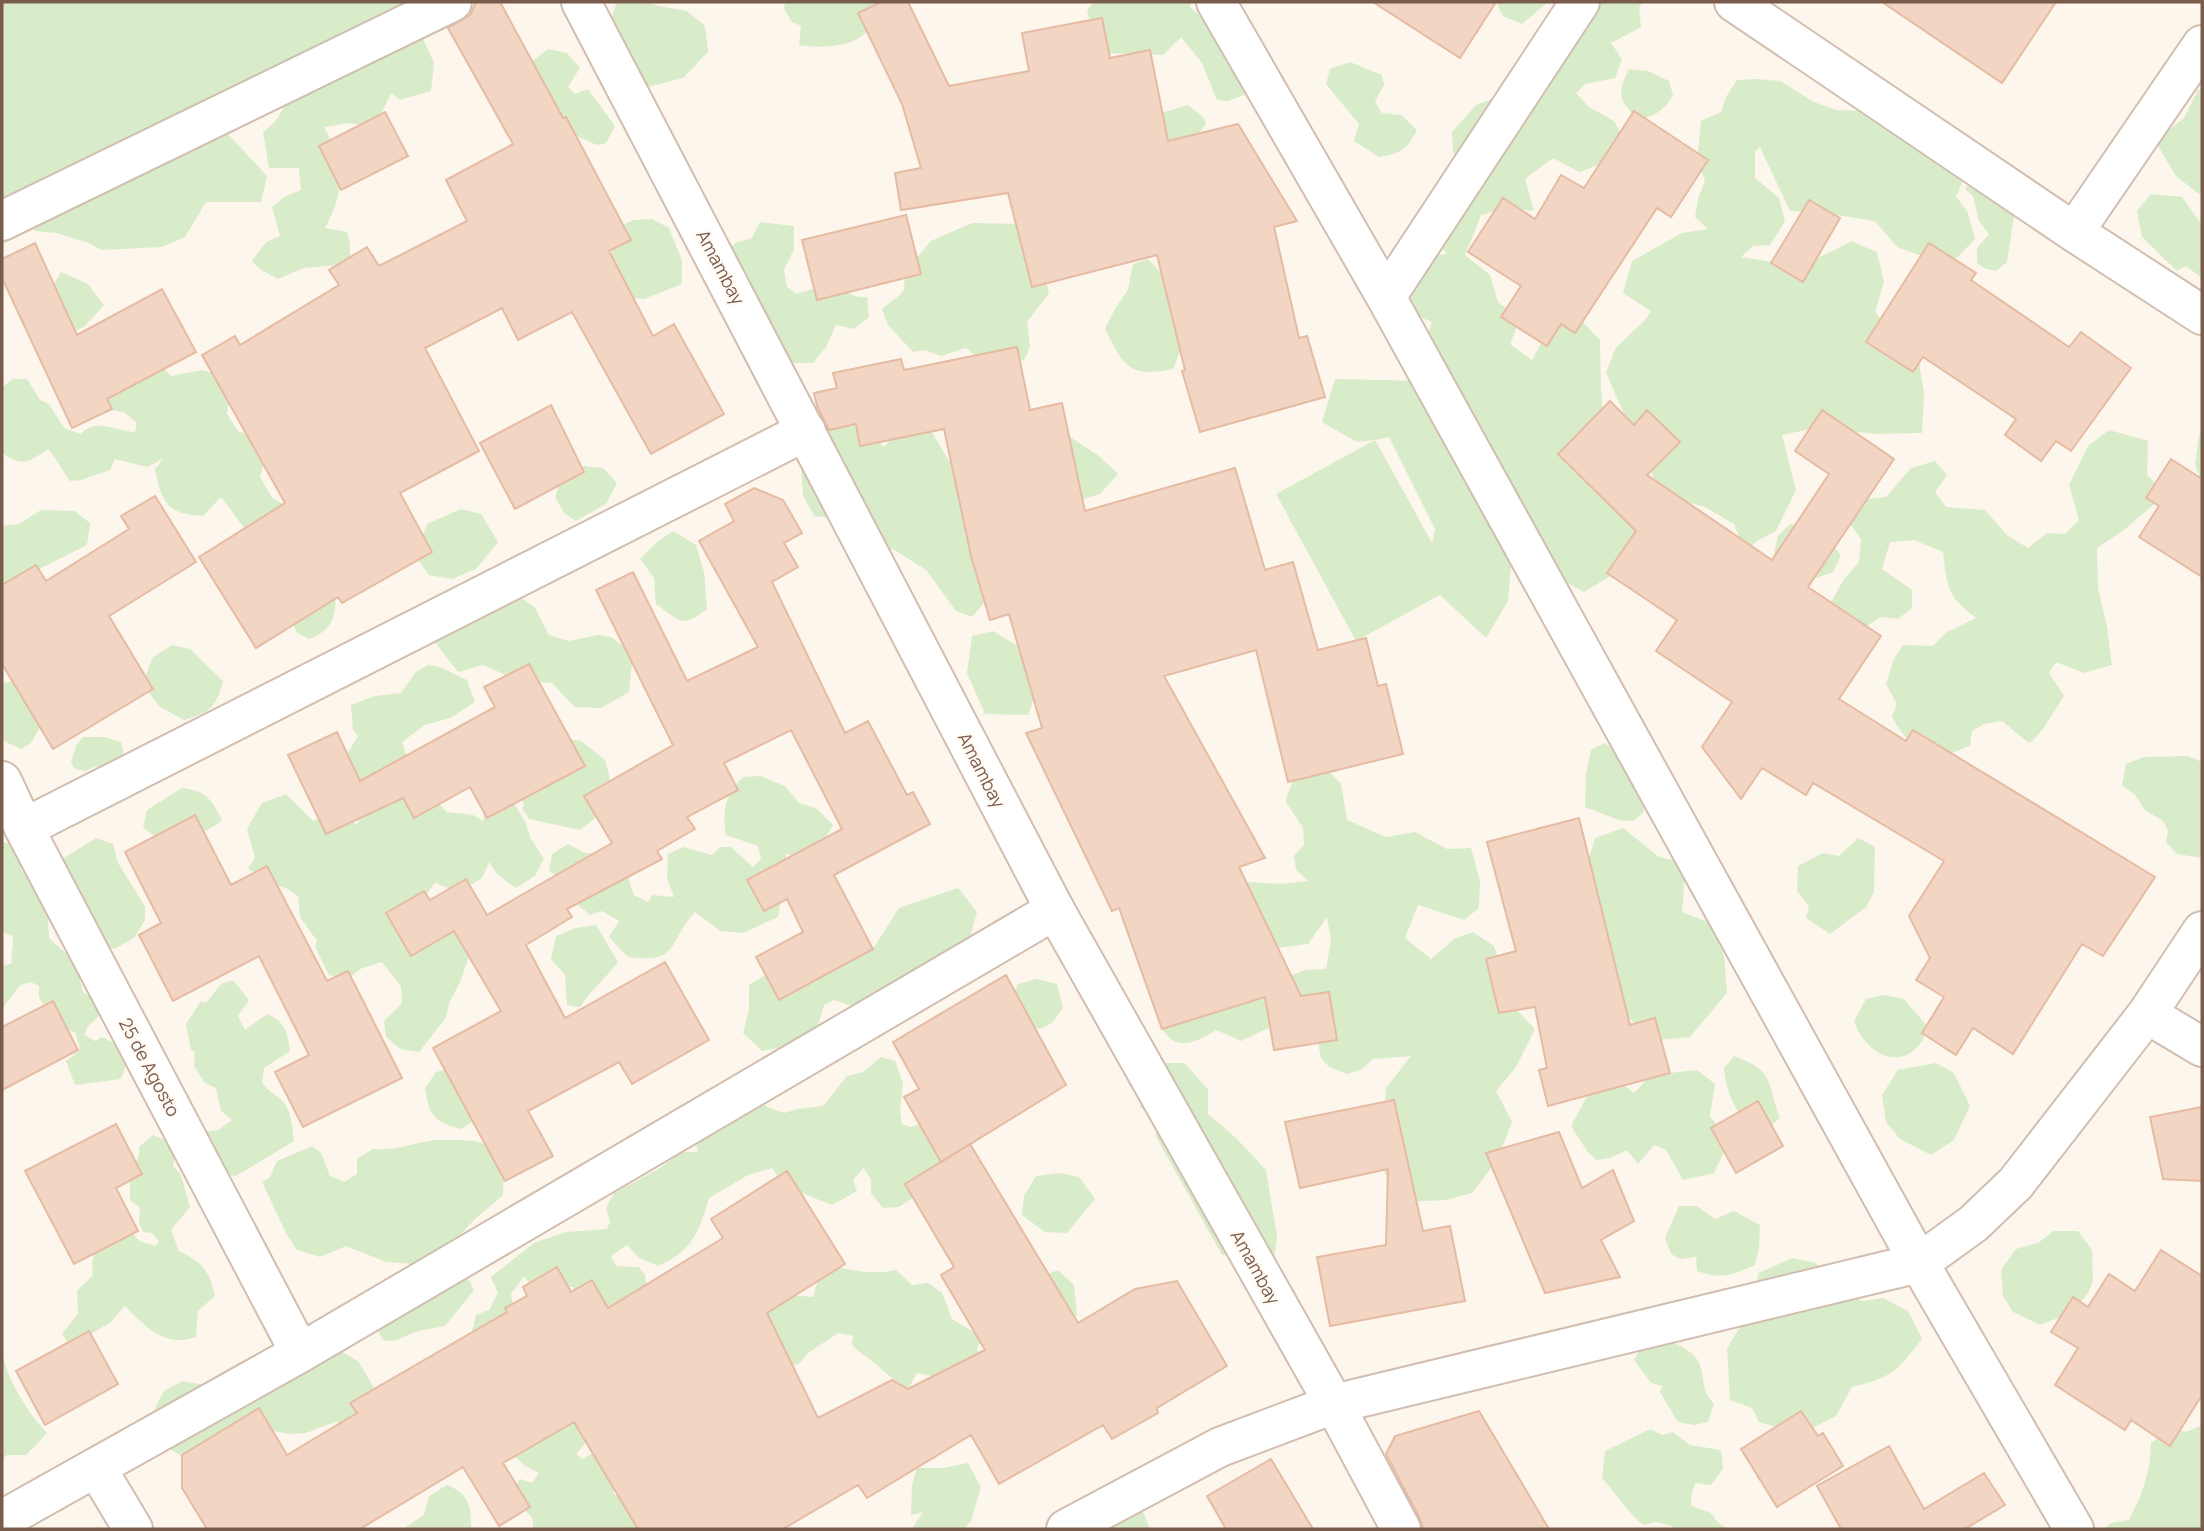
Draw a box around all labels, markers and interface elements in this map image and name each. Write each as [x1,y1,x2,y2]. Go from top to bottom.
street label: Amambay [691,225,751,309]
street label: Amambay [953,728,1011,812]
street label: 25 de Agosto [114,1013,186,1121]
street label: Amambay [1226,1226,1287,1309]

